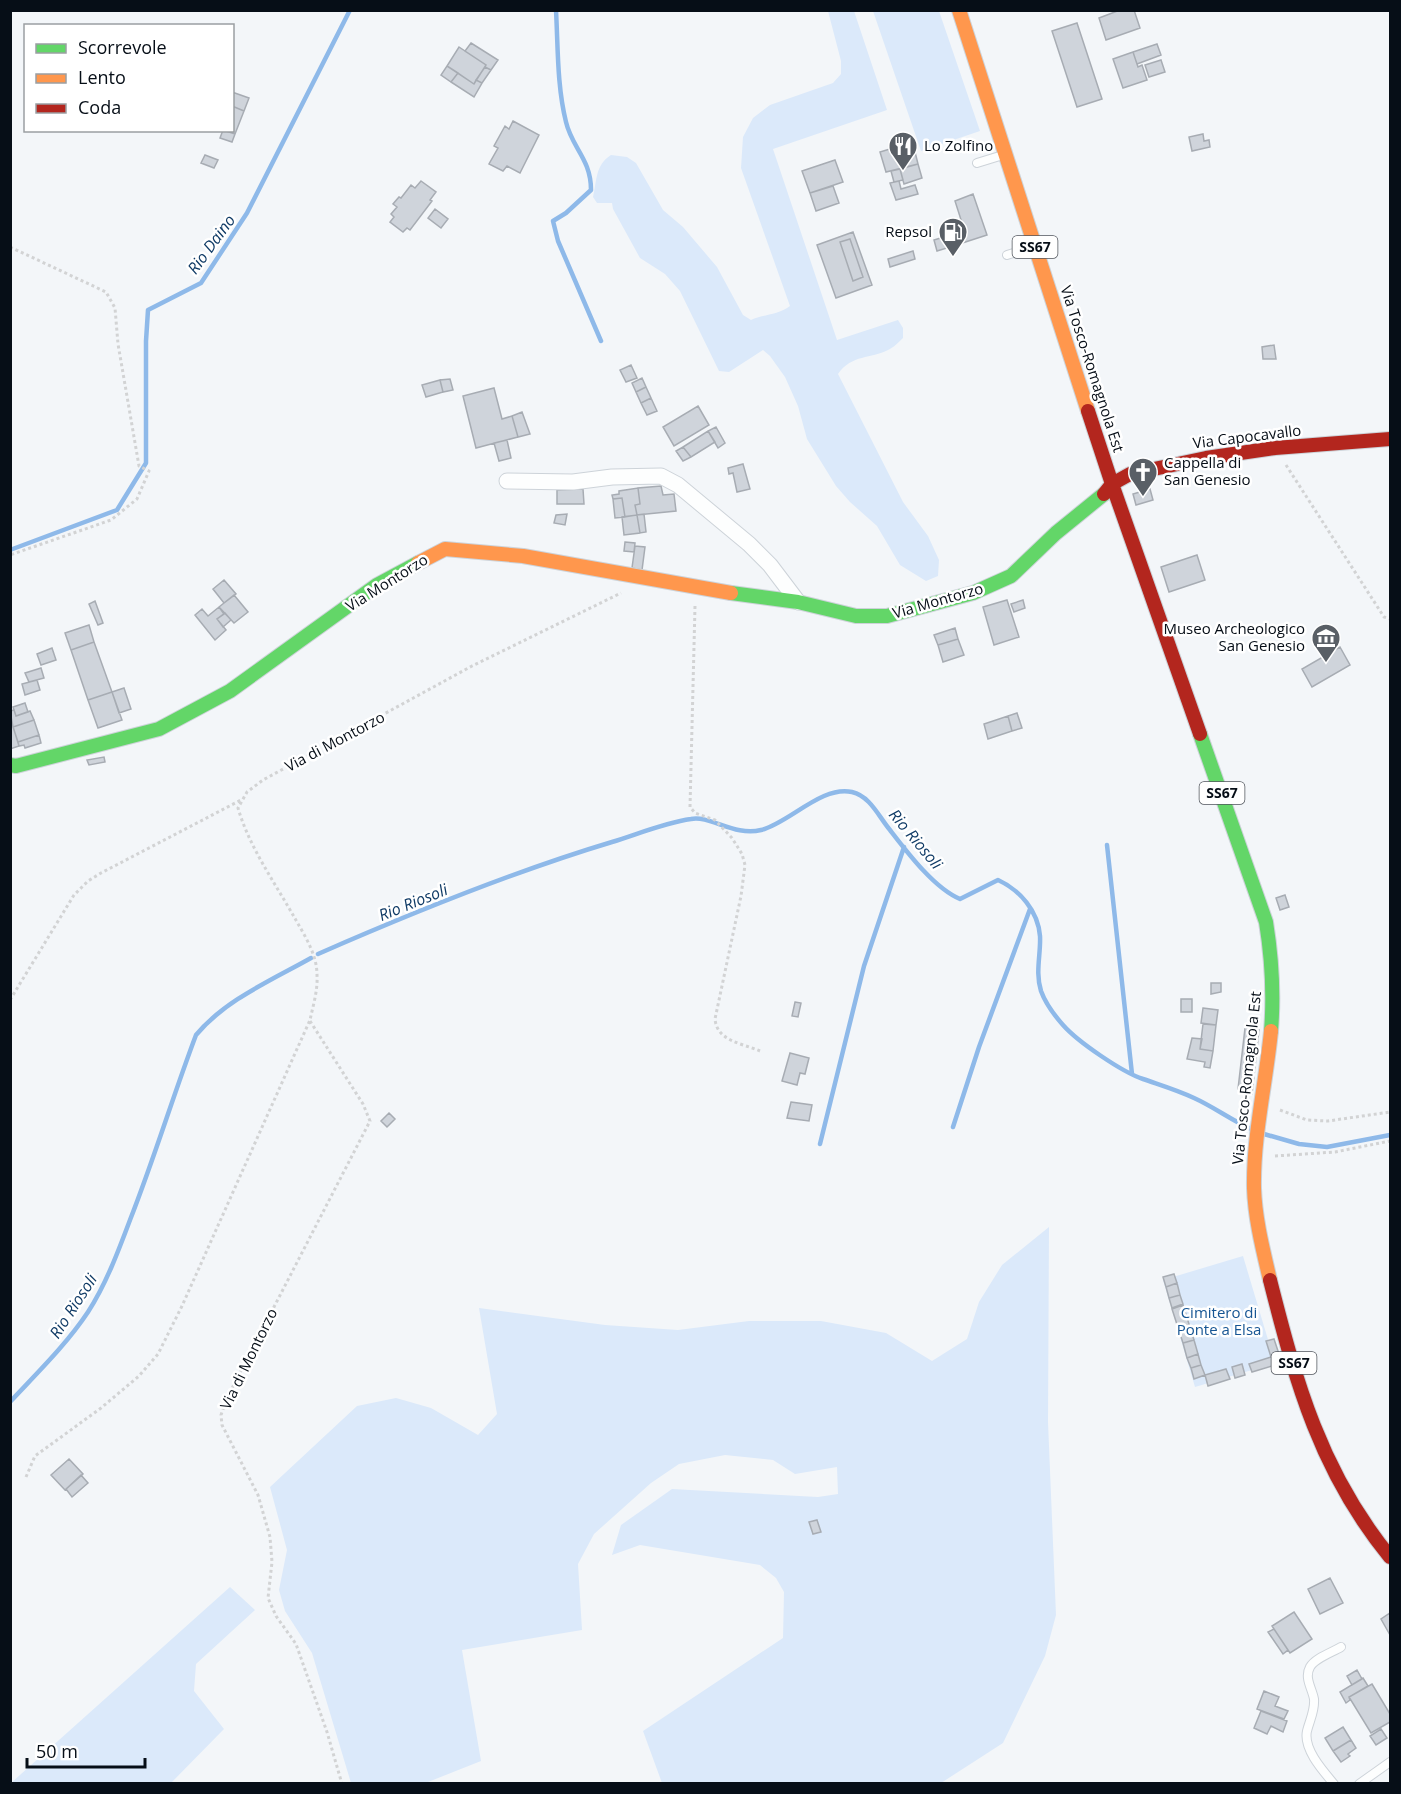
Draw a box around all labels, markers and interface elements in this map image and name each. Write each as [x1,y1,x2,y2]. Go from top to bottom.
legend [24,24,234,132]
text: Scorrevole [78,35,167,59]
text: Lento [78,65,126,89]
text: Coda [78,95,121,119]
restaurant icon: Lo Zolfino [887,130,919,172]
place label: Lo Zolfino [924,135,993,155]
water label: Rio Daino [182,210,240,278]
fuel station icon: Repsol [937,216,969,258]
place label: Repsol [885,221,932,241]
road number: SS67 [1012,236,1058,258]
street label: Via Tosco-Romagnola Est [1057,283,1129,455]
street label: Via Capocavallo [1192,419,1302,453]
place label: Cappella di San Genesio [1164,452,1251,489]
church icon: Cappella di San Genesio [1127,456,1159,498]
street label: Via Montorzo [342,549,431,615]
street label: Via Montorzo [890,578,985,623]
place label: Museo Archeologico San Genesio [1163,618,1305,655]
museum icon: Museo Archeologico San Genesio [1310,622,1342,664]
street label: Via di Montorzo [281,706,388,776]
road number: SS67 [1200,782,1244,804]
water label: Rio Riosoli [884,804,948,875]
water label: Rio Riosoli [375,878,452,926]
street label: Via Tosco-Romagnola Est [1227,990,1265,1166]
water label: Rio Riosoli [44,1269,103,1342]
park label: Cimitero di Ponte a Elsa [1177,1302,1261,1339]
street label: Via di Montorzo [215,1305,281,1412]
road number: SS67 [1272,1352,1316,1374]
scale bar [27,1731,146,1769]
text: 50 m [36,1739,78,1763]

